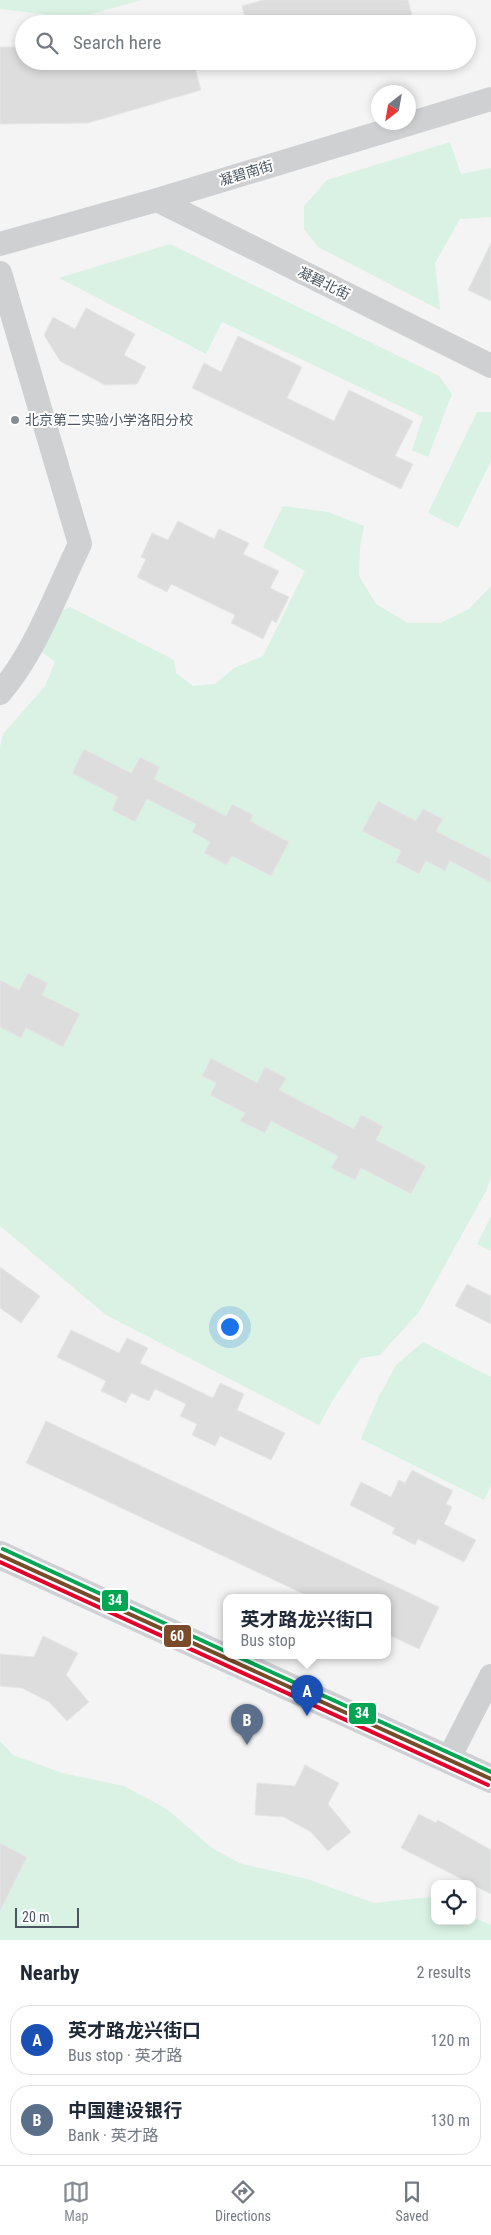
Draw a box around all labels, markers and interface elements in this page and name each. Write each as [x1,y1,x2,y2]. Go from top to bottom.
search box [15,15,476,70]
icon: search [33,29,61,57]
text: Search here [73,31,161,54]
north arrow [371,85,416,130]
street label: 凝碧南街 [217,157,275,189]
street label: 凝碧北街 [295,264,353,302]
place label: 北京第二实验小学洛阳分校 [25,412,193,428]
marker: 北京第二实验小学洛阳分校 [9,414,21,426]
your location [217,1314,243,1340]
line badge: 34 [101,1589,129,1612]
text: 34 [108,1592,122,1608]
popup [223,1594,391,1659]
text: 英才路龙兴街口 [240,1608,374,1631]
line badge: 60 [163,1624,192,1648]
text: 60 [170,1628,184,1644]
text: Bus stop [240,1631,296,1650]
pin: A [291,1675,323,1716]
line badge: 34 [348,1702,377,1725]
pin: B [231,1704,263,1745]
text: 34 [355,1705,369,1721]
map controls [431,1880,476,1925]
button: locate [431,1880,476,1925]
scale bar [15,1905,79,1928]
text: 20 m [22,1909,50,1925]
text: Nearby [20,1961,79,1985]
text: 2 results [416,1963,471,1982]
text: 英才路龙兴街口 [68,2019,201,2042]
text: A [32,2031,42,2050]
text: 120 m [431,2031,470,2050]
text: Bus stop · 英才路 [68,2046,182,2065]
text: 中国建设银行 [68,2099,182,2122]
text: B [33,2111,41,2130]
text: 130 m [431,2111,470,2130]
text: Bank · 英才路 [68,2126,159,2145]
tab: Map [62,2178,90,2224]
tab: Directions [215,2178,271,2224]
tab: Saved [395,2178,429,2224]

